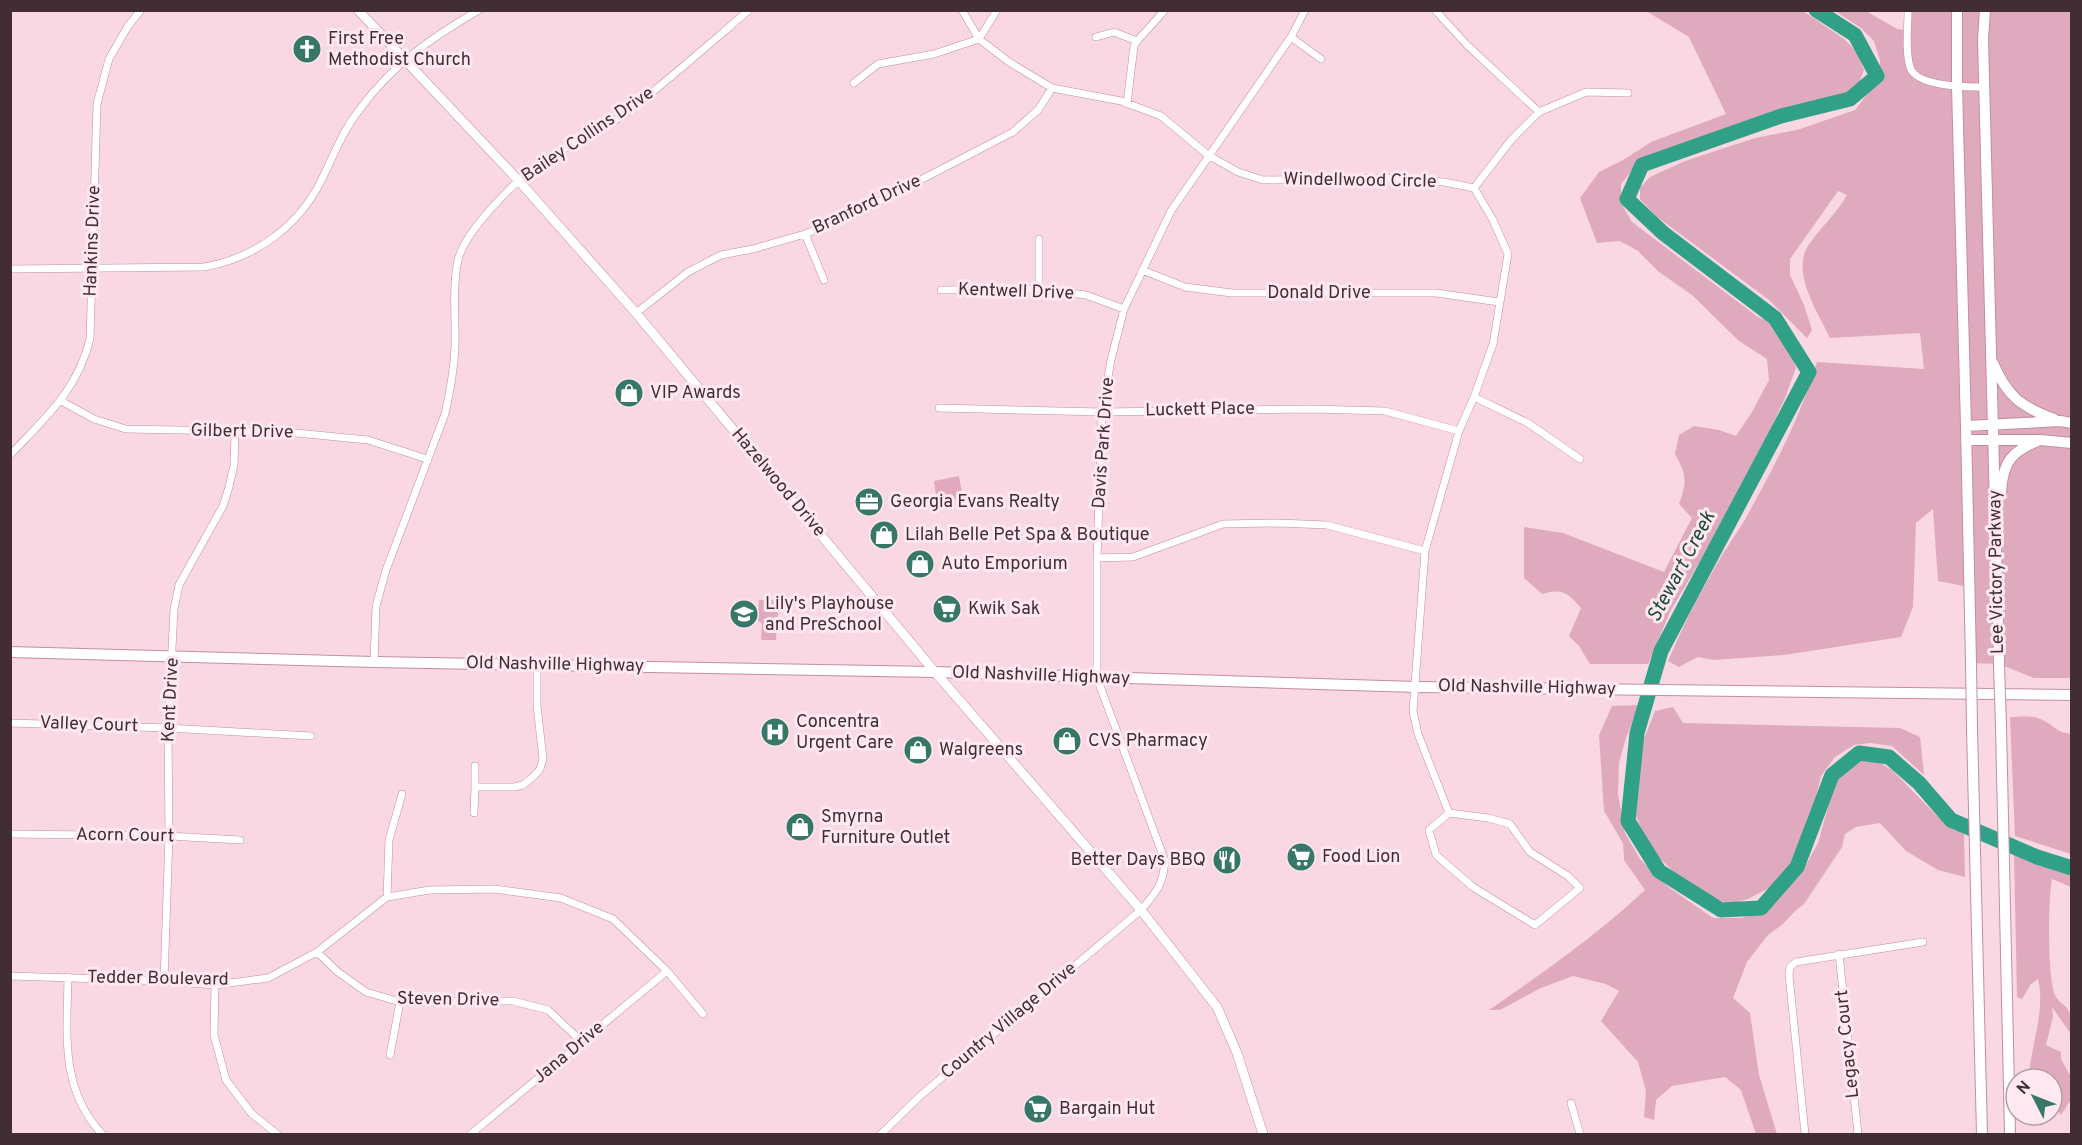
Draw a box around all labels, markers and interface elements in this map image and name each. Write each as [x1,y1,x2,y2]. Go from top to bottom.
place label: First Free Methodist Church [328,28,471,72]
church icon: First Free Methodist Church [291,33,323,65]
street label: Bailey Collins Drive [517,82,659,188]
street label: Windellwood Circle [1283,168,1437,194]
street label: Branford Drive [809,170,925,240]
street label: Hankins Drive [80,185,106,297]
street label: Kentwell Drive [957,278,1075,306]
street label: Donald Drive [1267,282,1371,305]
street label: Davis Park Drive [1088,376,1120,510]
shop icon: VIP Awards [613,377,645,409]
place label: VIP Awards [650,382,741,405]
street label: Luckett Place [1145,398,1255,422]
street label: Gilbert Drive [190,420,294,444]
street label: Hazelwood Drive [726,424,830,542]
office icon: Georgia Evans Realty [853,486,885,518]
street label: Lee Victory Parkway [1984,490,2010,654]
place label: Georgia Evans Realty [890,491,1060,514]
water label: Stewart Creek [1642,506,1723,627]
shop icon: Lilah Belle Pet Spa & Boutique [868,519,900,551]
place label: Lilah Belle Pet Spa & Boutique [905,524,1149,547]
shop icon: Auto Emporium [904,548,936,580]
place label: Auto Emporium [941,553,1068,576]
place label: Lily's Playhouse and PreSchool [765,593,894,637]
supermarket icon: Kwik Sak [931,593,963,625]
school or university icon: Lily's Playhouse and PreSchool [728,598,760,630]
place label: Kwik Sak [968,598,1040,621]
street label: Old Nashville Highway [466,652,644,678]
street label: Kent Drive [157,657,185,743]
street label: Old Nashville Highway [951,661,1131,691]
street label: Old Nashville Highway [1438,675,1616,701]
place label: Concentra Urgent Care [796,711,893,755]
street label: Valley Court [39,712,139,738]
hospital icon: Concentra Urgent Care [759,716,791,748]
shop icon: CVS Pharmacy [1051,725,1083,757]
place label: CVS Pharmacy [1088,730,1208,753]
shop icon: Walgreens [902,734,934,766]
place label: Walgreens [939,739,1023,762]
place label: Smyrna Furniture Outlet [821,806,950,850]
shop icon: Smyrna Furniture Outlet [784,811,816,843]
street label: Acorn Court [76,824,174,848]
supermarket icon: Food Lion [1285,841,1317,873]
restaurant icon: Better Days BBQ [1211,844,1243,876]
place label: Food Lion [1322,846,1400,869]
place label: Better Days BBQ [1071,849,1206,872]
street label: Country Village Drive [936,957,1082,1085]
street label: Tedder Boulevard [87,966,229,992]
street label: Steven Drive [397,988,499,1012]
street label: Legacy Court [1831,989,1865,1099]
street label: Jana Drive [529,1017,609,1089]
north arrow [2004,1067,2064,1127]
text: N [2013,1077,2036,1099]
supermarket icon: Bargain Hut [1022,1093,1054,1125]
place label: Bargain Hut [1059,1098,1155,1121]

